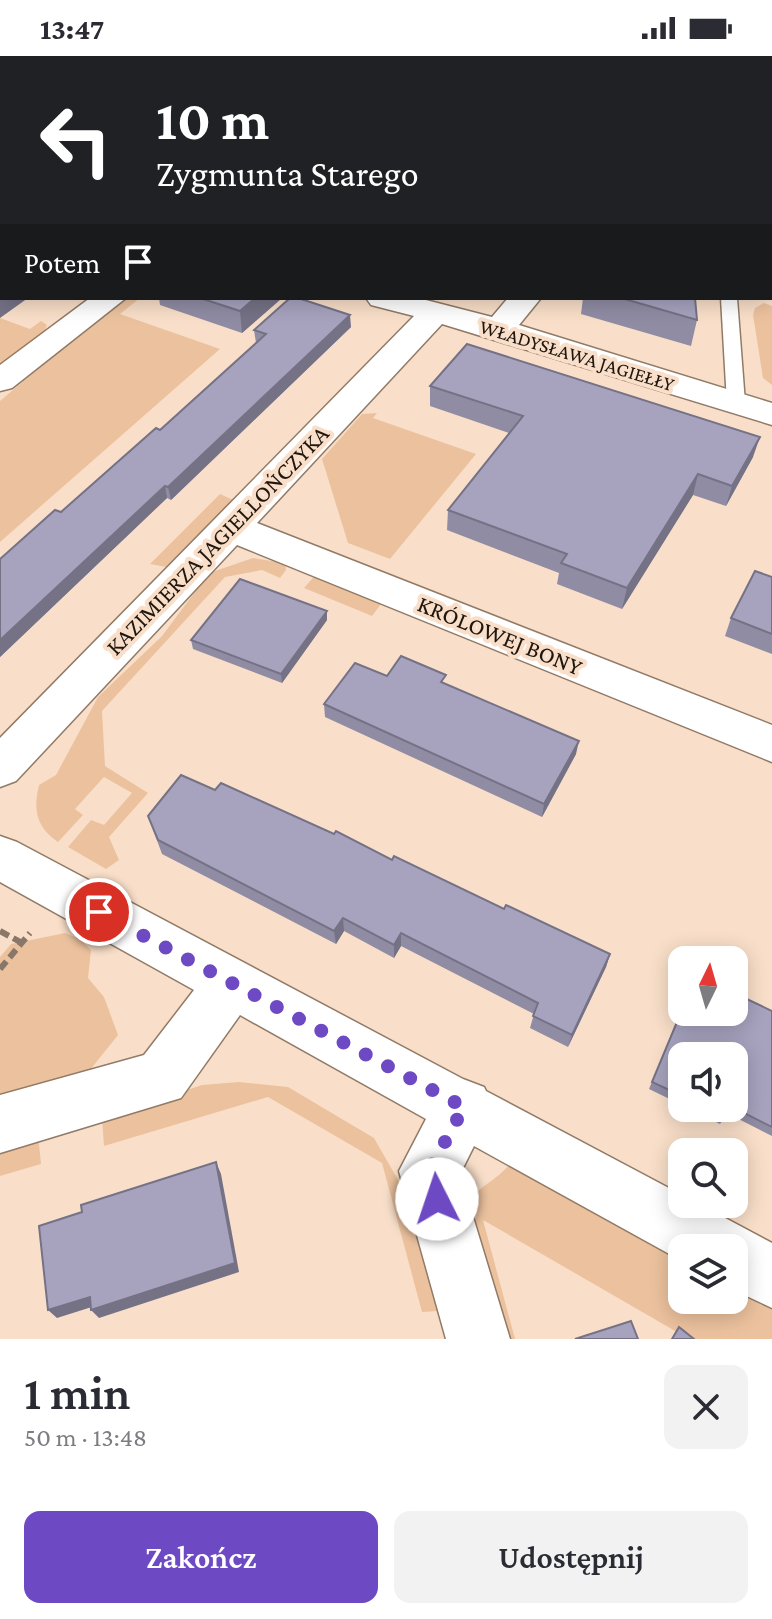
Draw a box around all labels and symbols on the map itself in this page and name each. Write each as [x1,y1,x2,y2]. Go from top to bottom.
street label: WŁADYSŁAWA JAGIEŁŁY [477,315,677,396]
street label: KAZIMIERZA JAGIELLOŃCZYKA [100,419,334,660]
street label: KRÓLOWEJ BONY [414,590,586,680]
pin [65,878,133,946]
north arrow [668,946,748,1026]
position arrow [395,1157,479,1241]

